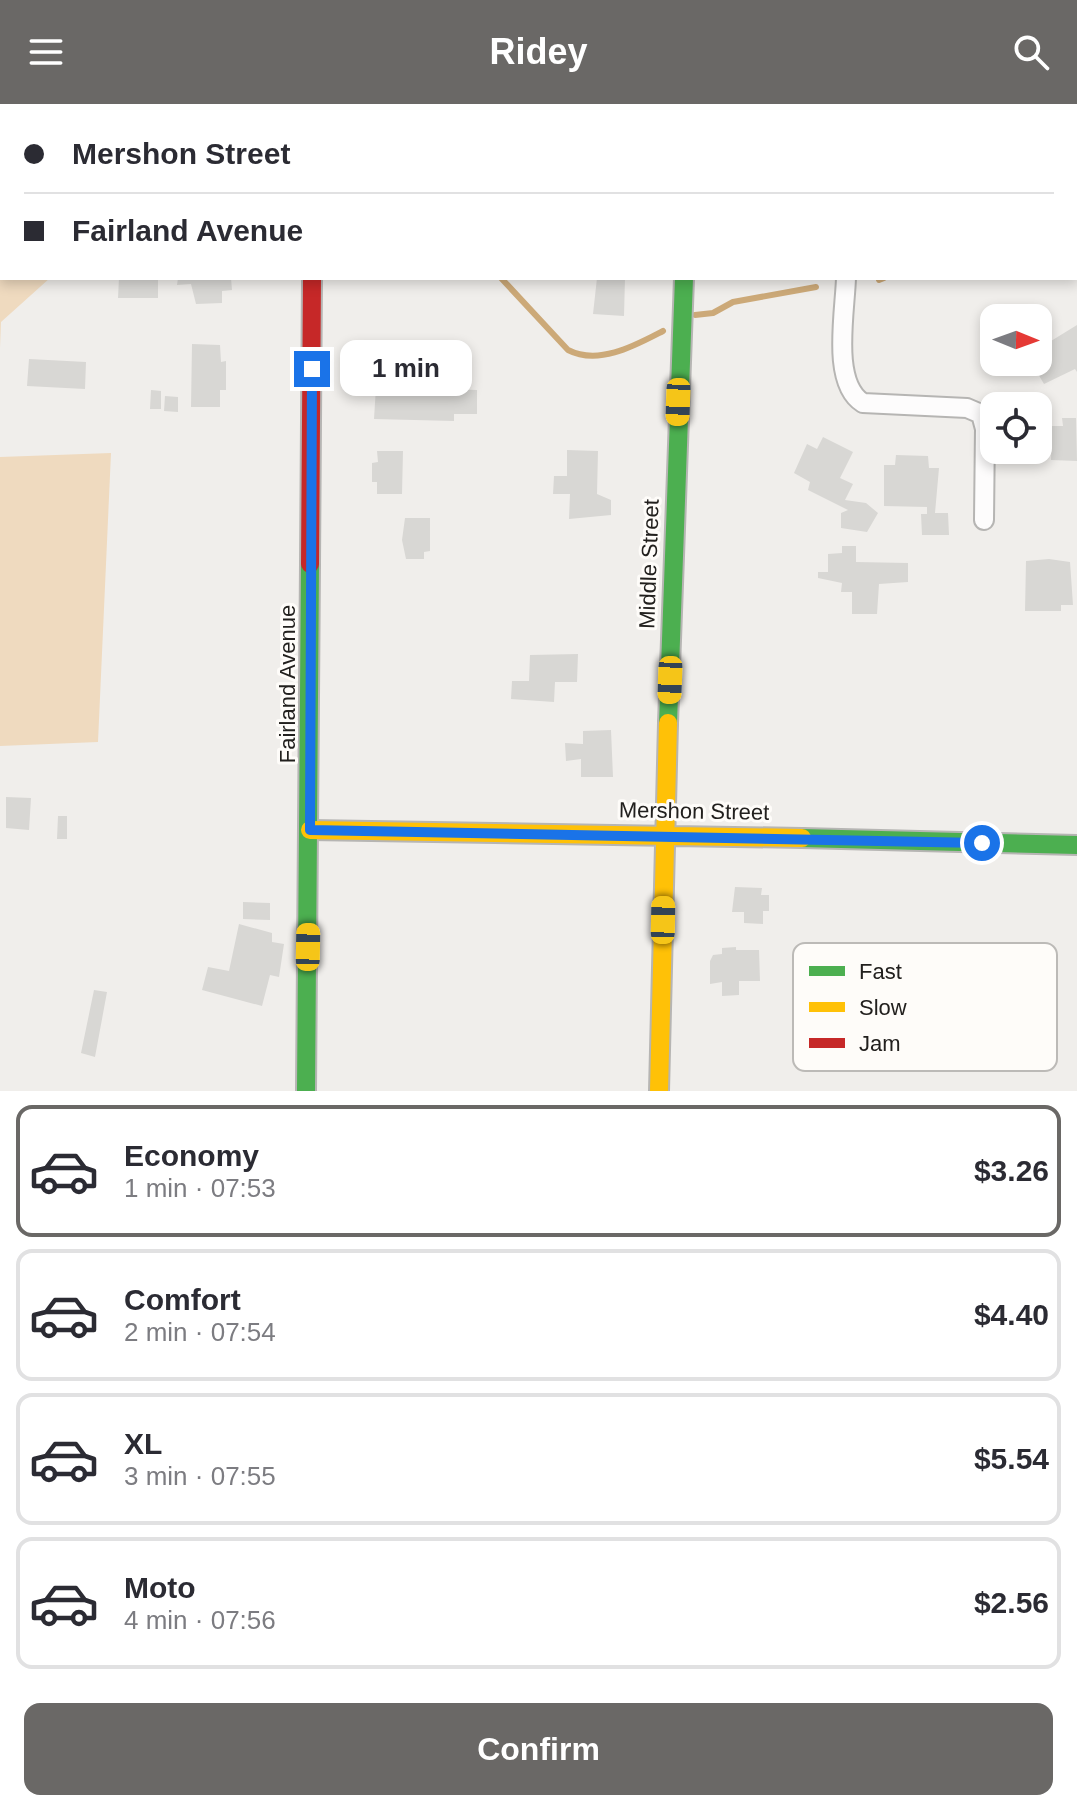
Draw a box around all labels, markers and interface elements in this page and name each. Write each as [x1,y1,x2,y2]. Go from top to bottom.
icon: menu [24,30,68,74]
icon: search [1009,30,1053,74]
text: Ridey [489,31,588,72]
text: Mershon Street [72,137,290,170]
text: Fairland Avenue [72,214,303,247]
north arrow [980,304,1052,376]
map controls [980,304,1052,464]
callout: 1 min [340,341,472,397]
route end [294,351,330,387]
text: 1 min [372,353,440,383]
car [665,378,691,426]
button: locate [980,392,1052,464]
street label: Middle Street [634,499,664,629]
street label: Fairland Avenue [275,605,300,763]
car [657,656,683,704]
street label: Mershon Street [619,797,769,825]
route start [964,825,1000,861]
car [651,896,675,944]
car [296,923,320,971]
legend [793,943,1057,1071]
text: Fast [859,959,902,984]
text: Slow [859,995,907,1020]
text: Jam [859,1031,901,1056]
icon: car [28,1135,100,1207]
text: Economy [124,1139,259,1172]
text: $3.26 [974,1154,1049,1187]
text: 1 min · 07:53 [124,1173,276,1203]
icon: car [28,1279,100,1351]
text: Comfort [124,1283,241,1316]
text: $4.40 [974,1298,1049,1331]
text: 2 min · 07:54 [124,1317,276,1347]
icon: car [28,1423,100,1495]
text: XL [124,1427,162,1460]
text: $5.54 [974,1442,1049,1475]
text: 3 min · 07:55 [124,1461,276,1491]
icon: car [28,1567,100,1639]
text: Moto [124,1571,196,1604]
text: $2.56 [974,1586,1049,1619]
text: 4 min · 07:56 [124,1605,276,1635]
button: Confirm [24,1703,1053,1795]

